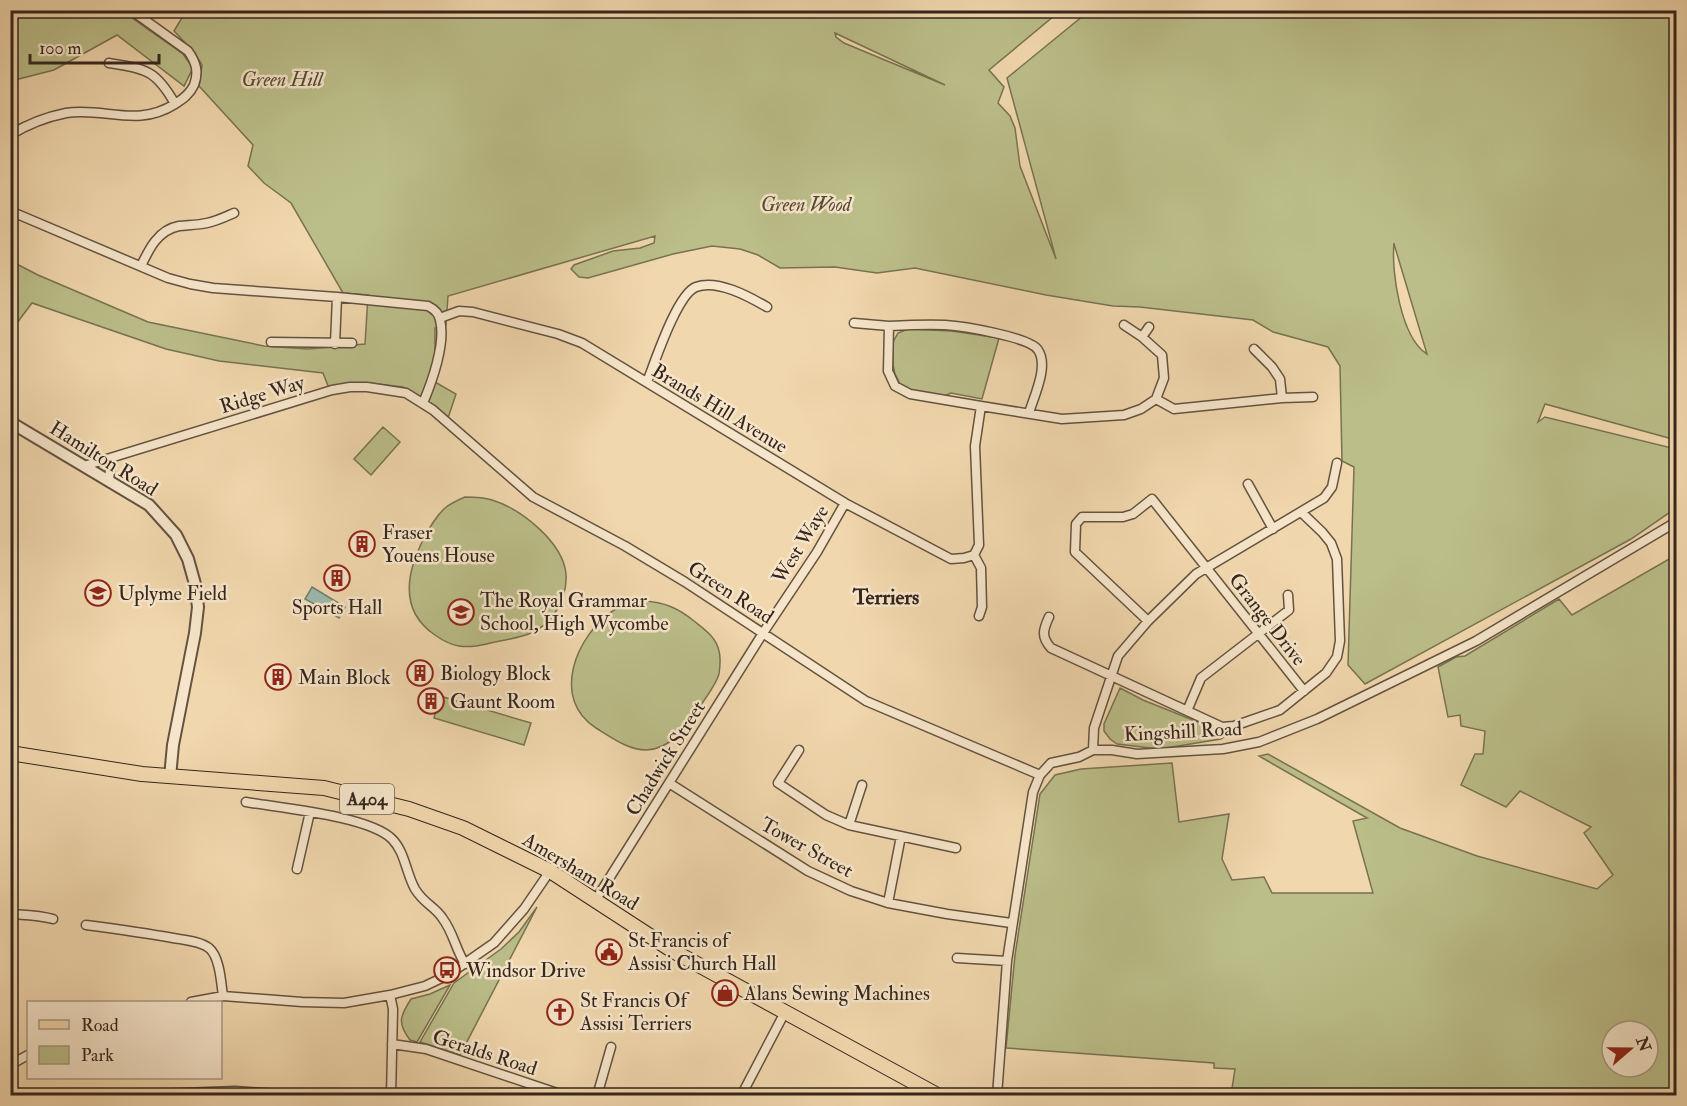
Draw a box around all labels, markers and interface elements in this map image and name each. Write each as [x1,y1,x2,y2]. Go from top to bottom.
scale bar [30,27,159,65]
text: 100 m [39,37,82,60]
park label: Green Hill [242,67,325,92]
park label: Green Wood [761,192,853,217]
street label: Brands Hill Avenue [647,358,792,459]
street label: Ridge Way [217,369,309,419]
street label: Hamilton Road [45,415,163,502]
street label: West Waye [766,500,834,589]
place label: Fraser Youens House [382,520,495,568]
building icon: Fraser Youens House [347,529,377,559]
street label: Green Road [683,555,778,629]
building icon: Sports Hall [322,563,352,593]
street label: Grange Drive [1224,568,1312,671]
school or university icon: Uplyme Field [83,578,113,608]
place label: Uplyme Field [118,581,227,607]
district label: Terriers [852,584,919,611]
place label: The Royal Grammar School, High Wycombe [480,588,669,636]
place label: Sports Hall [292,595,382,621]
school or university icon: The Royal Grammar School, High Wycombe [446,597,476,627]
building icon: Biology Block [405,658,435,688]
place label: Biology Block [440,661,551,686]
building icon: Main Block [263,662,293,692]
place label: Main Block [298,665,391,690]
building icon: Gaunt Room [416,686,446,716]
place label: Gaunt Room [450,689,556,714]
street label: Chadwick Street [620,696,711,820]
street label: Kingshill Road [1123,716,1243,747]
road number: A404 [340,784,394,814]
street label: Tower Street [756,812,858,883]
street label: Amersham Road [517,826,643,916]
place label: St Francis of Assisi Church Hall [627,928,776,976]
public building icon: St Francis of Assisi Church Hall [594,937,624,967]
bus stop icon: Windsor Drive [432,955,462,985]
place label: Windsor Drive [465,958,586,983]
shop icon: Alans Sewing Machines [710,978,740,1008]
place label: Alans Sewing Machines [743,981,930,1006]
place label: St Francis Of Assisi Terriers [579,988,692,1036]
church icon: St Francis Of Assisi Terriers [545,997,575,1027]
legend [27,1001,222,1079]
text: Road [81,1014,119,1037]
north arrow [1600,1019,1660,1079]
street label: Geralds Road [429,1024,540,1081]
text: N [1631,1033,1655,1055]
text: Park [81,1044,114,1067]

